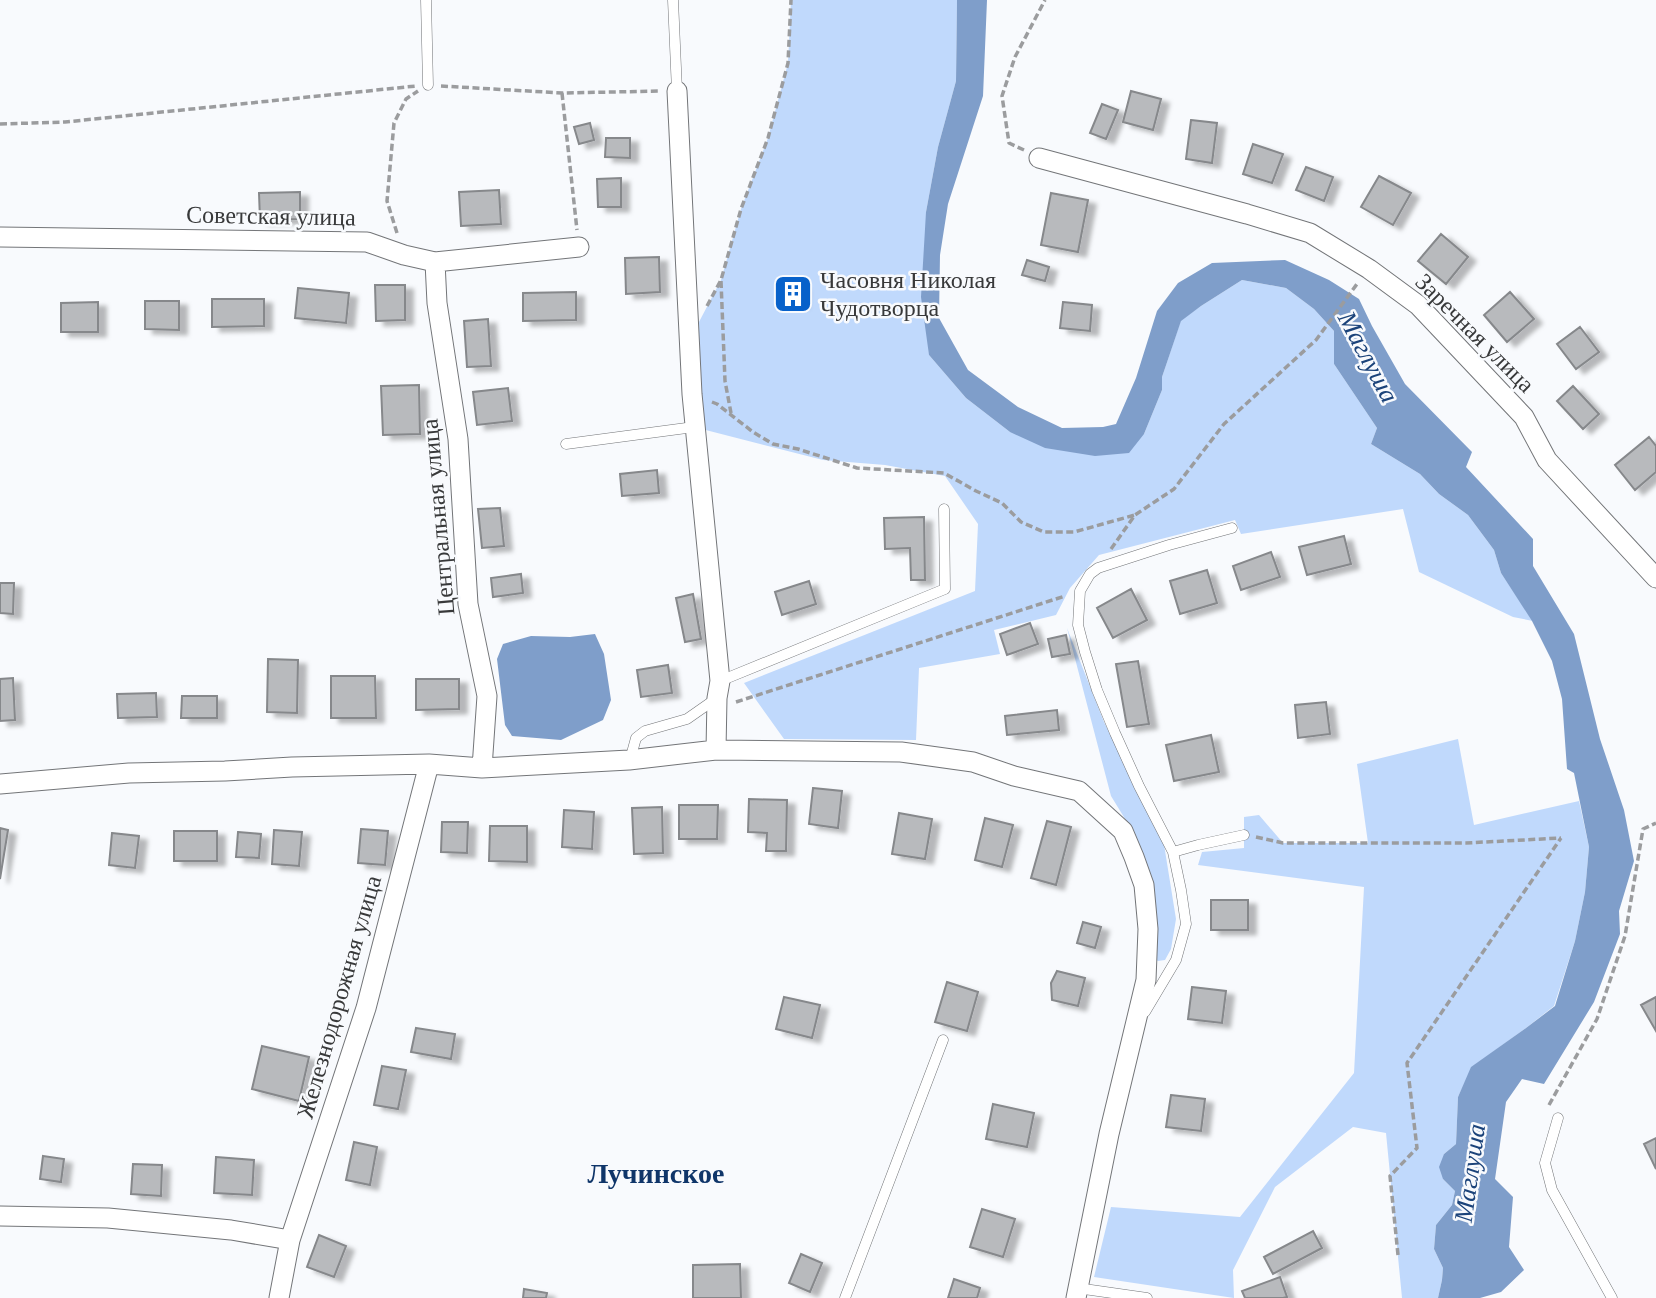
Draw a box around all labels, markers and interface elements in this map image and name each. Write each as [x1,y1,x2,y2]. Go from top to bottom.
street label: Советская улица [186,202,356,230]
place label: Часовня Николая Чудотворца [820,267,996,321]
street label: Заречная улица [1410,268,1540,398]
building icon: Часовня Николая Чудотворца [772,273,814,315]
water label: Маглуша [1331,305,1404,408]
street label: Центральная улица [416,417,460,616]
street label: Железнодорожная улица [292,872,386,1121]
water label: Маглуша [1449,1122,1491,1225]
district label: Лучинское [588,1158,724,1189]

